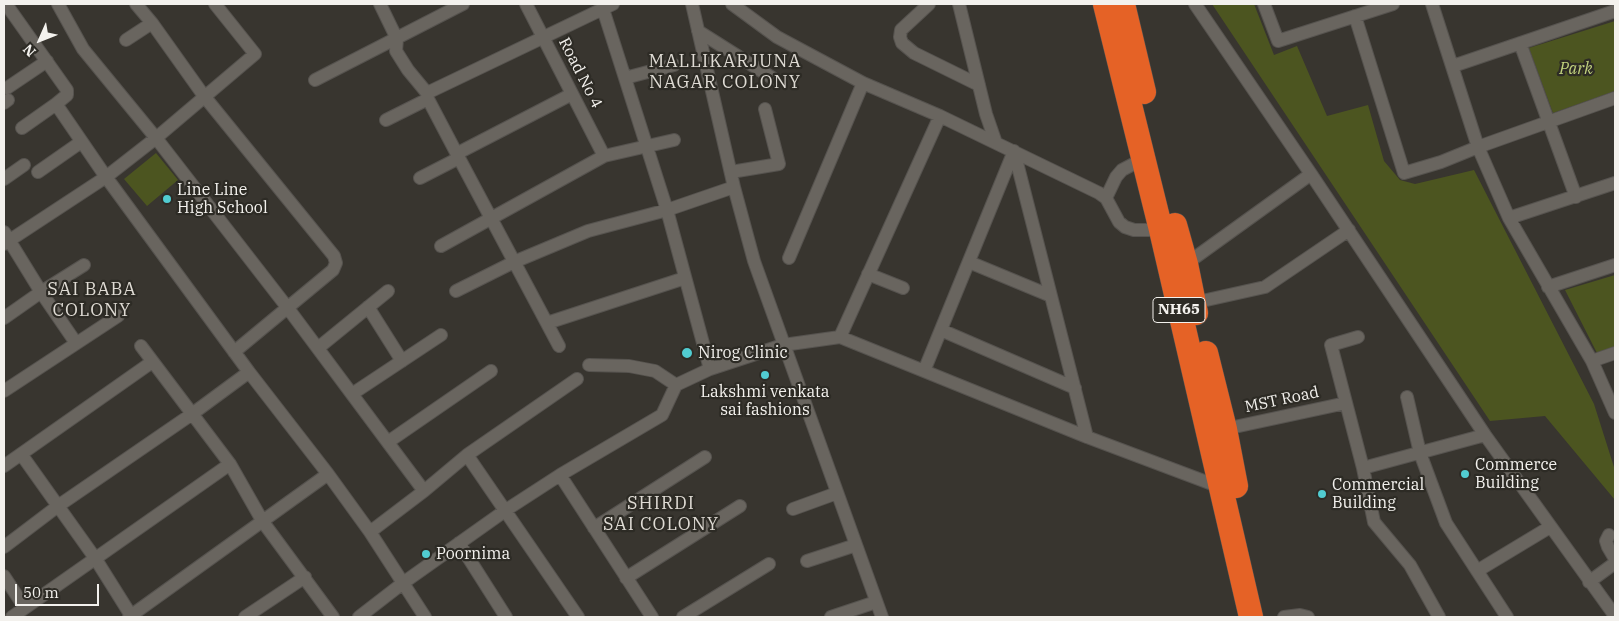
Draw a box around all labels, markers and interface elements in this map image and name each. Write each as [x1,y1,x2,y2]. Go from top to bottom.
north arrow [15,15,65,65]
street label: Road No 4 [554,35,606,111]
text: N [19,40,40,61]
district label: MALLIKARJUNA NAGAR COLONY [647,51,803,94]
park label: Park [1559,59,1593,79]
place label: Line Line High School [177,180,268,218]
marker: Line Line High School [161,193,173,205]
district label: SAI BABA COLONY [46,279,138,322]
road number: NH65 [1153,298,1205,322]
place label: Nirog Clinic [698,343,788,363]
marker: Nirog Clinic [680,346,694,360]
marker: Lakshmi venkata sai fashions [759,369,771,381]
place label: Lakshmi venkata sai fashions [701,382,829,420]
street label: MST Road [1243,383,1321,417]
place label: Commerce Building [1475,455,1557,493]
marker: Commerce Building [1459,468,1471,480]
place label: Commercial Building [1332,475,1424,513]
marker: Commercial Building [1316,488,1328,500]
district label: SHIRDI SAI COLONY [602,493,720,536]
place label: Poornima [436,544,510,564]
marker: Poornima [420,548,432,560]
scale bar [18,574,101,606]
text: 50 m [23,583,59,602]

